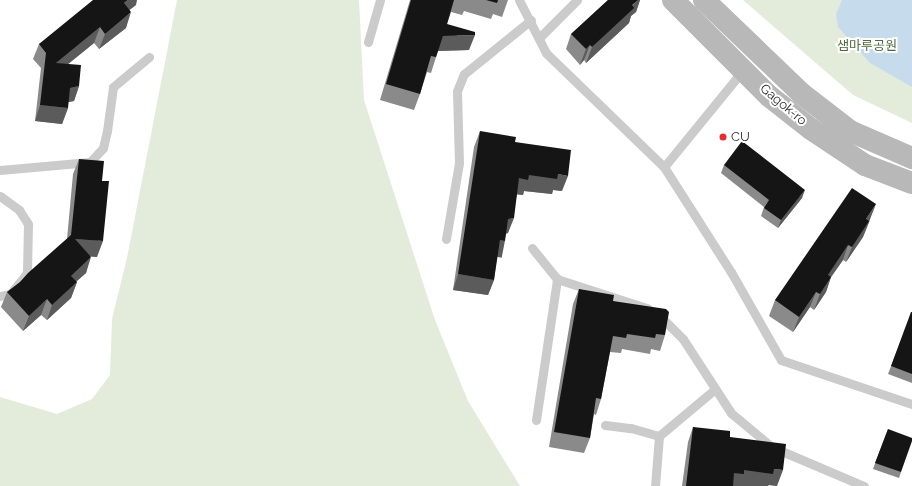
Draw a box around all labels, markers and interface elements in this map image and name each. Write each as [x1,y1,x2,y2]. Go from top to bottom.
park label: 샘마루공원 [837,38,897,54]
street label: Gagok-ro [757,81,809,129]
place label: CU [731,129,750,145]
marker: CU [718,132,728,142]

